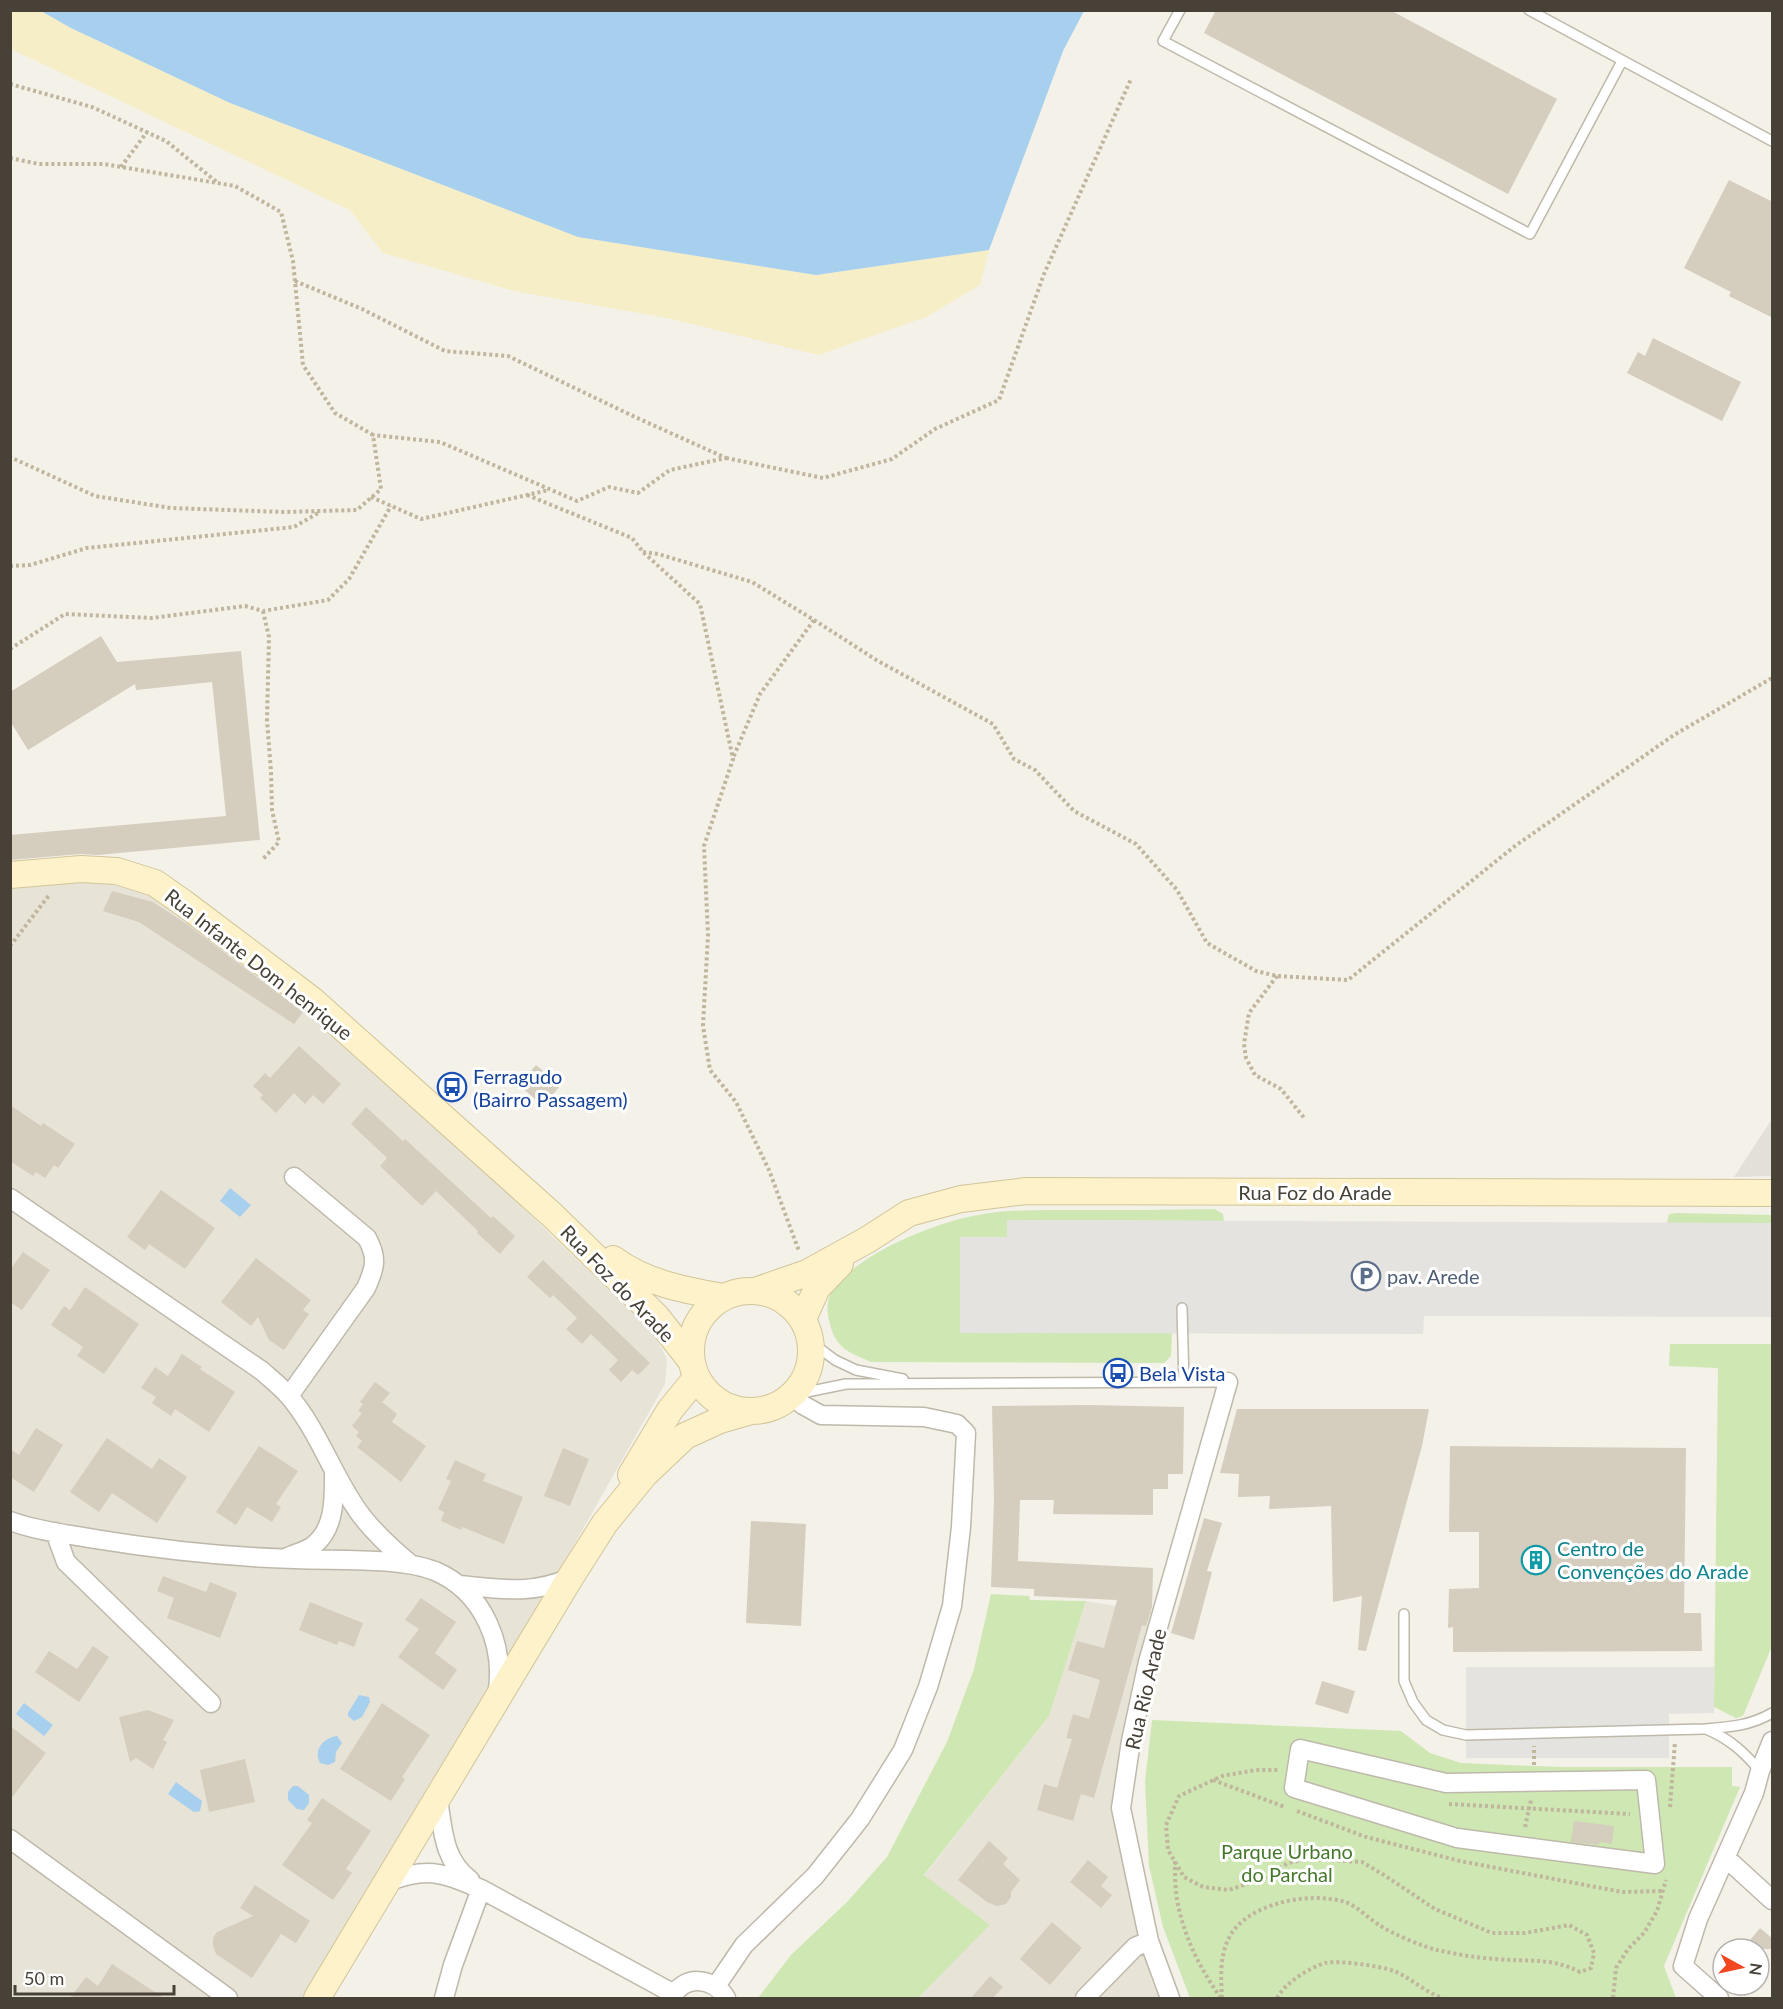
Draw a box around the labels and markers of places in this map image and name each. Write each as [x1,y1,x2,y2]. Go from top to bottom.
place label: Ferragudo (Bairro Passagem) [473,1064,628,1111]
bus stop icon: Ferragudo (Bairro Passagem) [436,1071,468,1103]
parking icon: pav. Arede [1350,1260,1382,1292]
place label: pav. Arede [1387,1264,1479,1288]
bus stop icon: Bela Vista [1102,1357,1134,1389]
place label: Bela Vista [1139,1361,1226,1385]
place label: Centro de Convenções do Arade [1557,1536,1749,1583]
building icon: Centro de Convenções do Arade [1520,1544,1552,1576]

